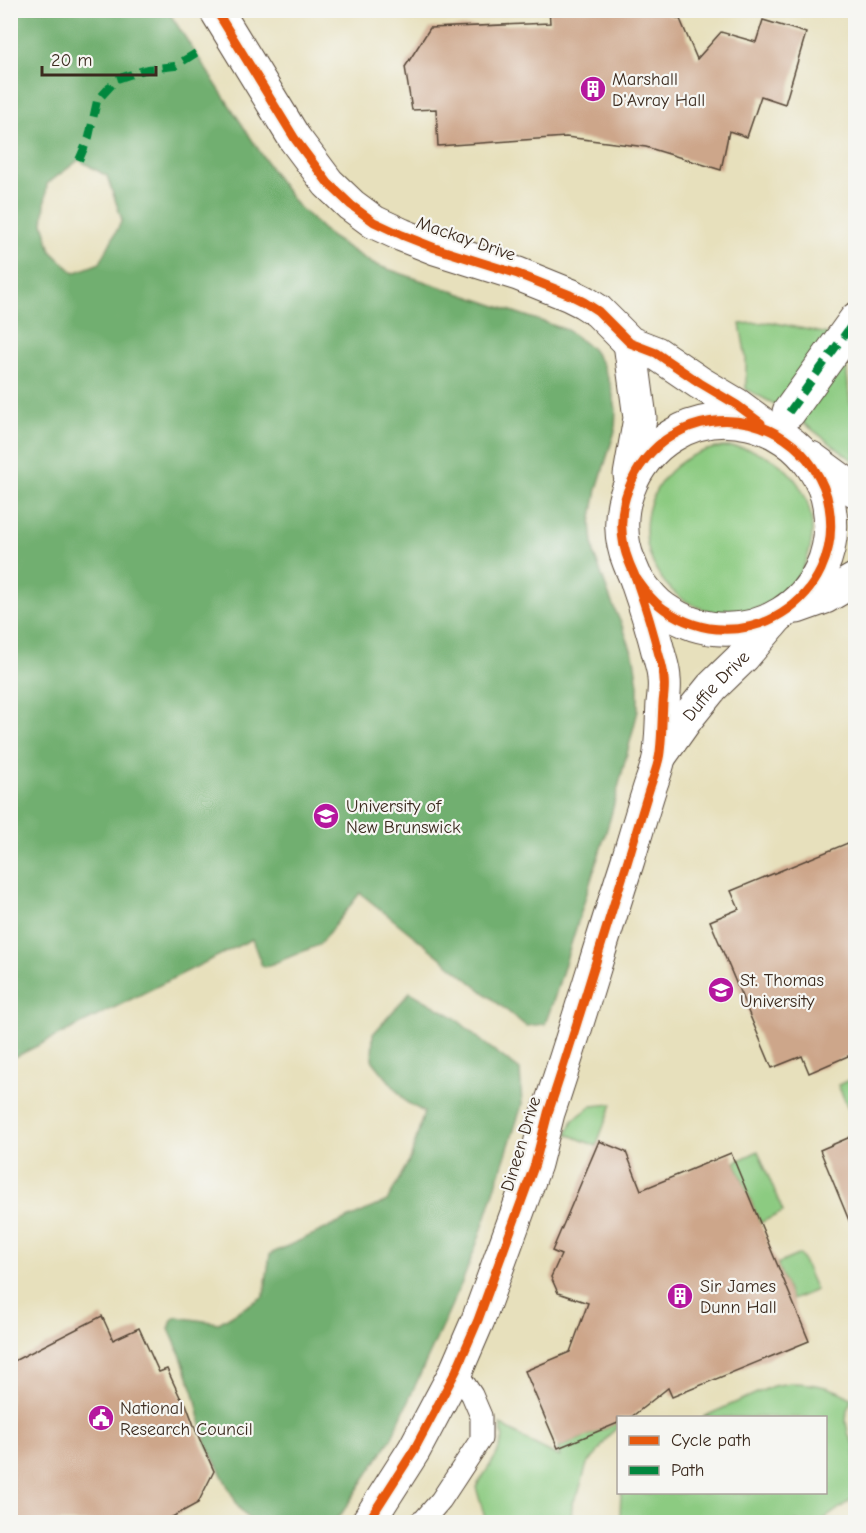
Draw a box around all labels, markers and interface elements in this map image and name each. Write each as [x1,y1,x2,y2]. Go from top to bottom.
scale bar [42,39,156,77]
text: 20 m [51,50,92,71]
place label: Marshall D'Avray Hall [612,69,705,111]
building icon: Marshall D'Avray Hall [578,74,608,104]
street label: Mackay Drive [414,212,518,266]
street label: Duffie Drive [678,647,754,725]
place label: University of New Brunswick [346,796,461,838]
school or university icon: University of New Brunswick [311,801,341,831]
place label: St. Thomas University [740,970,824,1012]
school or university icon: St. Thomas University [706,975,736,1005]
street label: Dineen Drive [497,1094,545,1194]
place label: Sir James Dunn Hall [700,1276,777,1318]
building icon: Sir James Dunn Hall [665,1281,695,1311]
place label: National Research Council [120,1398,253,1440]
public building icon: National Research Council [86,1403,116,1433]
legend [617,1416,827,1494]
text: Cycle path [671,1430,751,1451]
text: Path [671,1460,704,1481]

